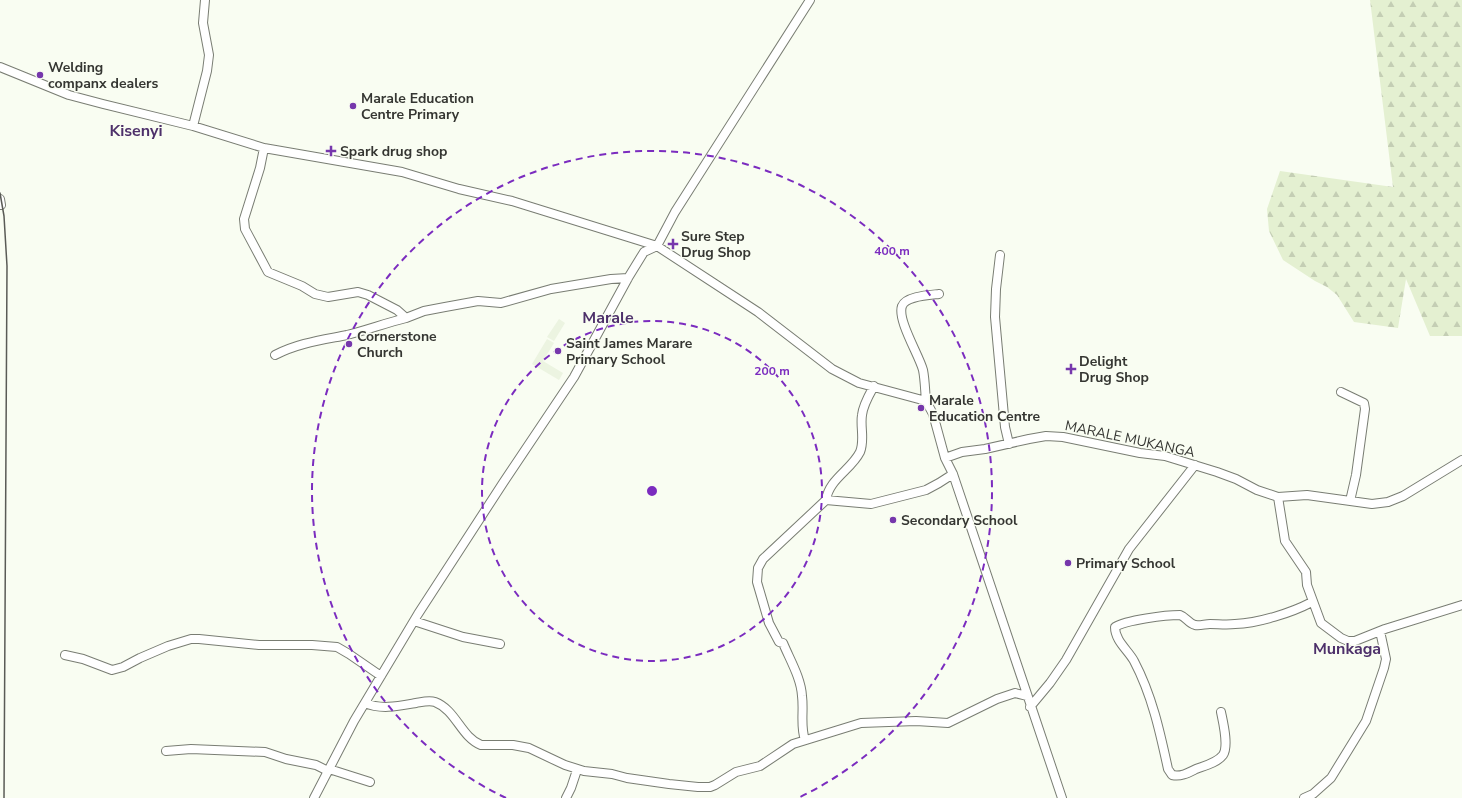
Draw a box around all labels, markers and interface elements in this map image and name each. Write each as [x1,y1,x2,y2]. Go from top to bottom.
place label: Welding companx dealers [48,58,159,93]
marker: Welding companx dealers [35,70,45,80]
place label: Marale Education Centre Primary [361,89,474,124]
marker: Marale Education Centre Primary [348,101,358,111]
district label: Kisenyi [110,120,162,142]
place label: Spark drug shop [340,142,447,161]
marker: Spark drug shop [325,145,337,157]
place label: Sure Step Drug Shop [681,227,751,262]
marker: Sure Step Drug Shop [668,239,678,249]
text: 400 m [874,243,910,259]
district label: Marale [582,307,634,329]
place label: Cornerstone Church [357,327,437,362]
place label: Saint James Marare Primary School [566,334,693,369]
marker: Cornerstone Church [344,339,354,349]
marker: Saint James Marare Primary School [553,346,563,356]
place label: Delight Drug Shop [1079,352,1149,387]
text: 200 m [754,363,790,379]
marker: Delight Drug Shop [1066,364,1076,374]
place label: Marale Education Centre [929,391,1041,426]
marker: Marale Education Centre [916,403,926,413]
street label: MARALE MUKANGA [1063,416,1197,462]
centre of rings [645,484,659,498]
place label: Secondary School [901,511,1018,530]
marker: Secondary School [888,515,898,525]
place label: Primary School [1076,554,1176,573]
marker: Primary School [1063,558,1073,568]
district label: Munkaga [1313,638,1381,660]

